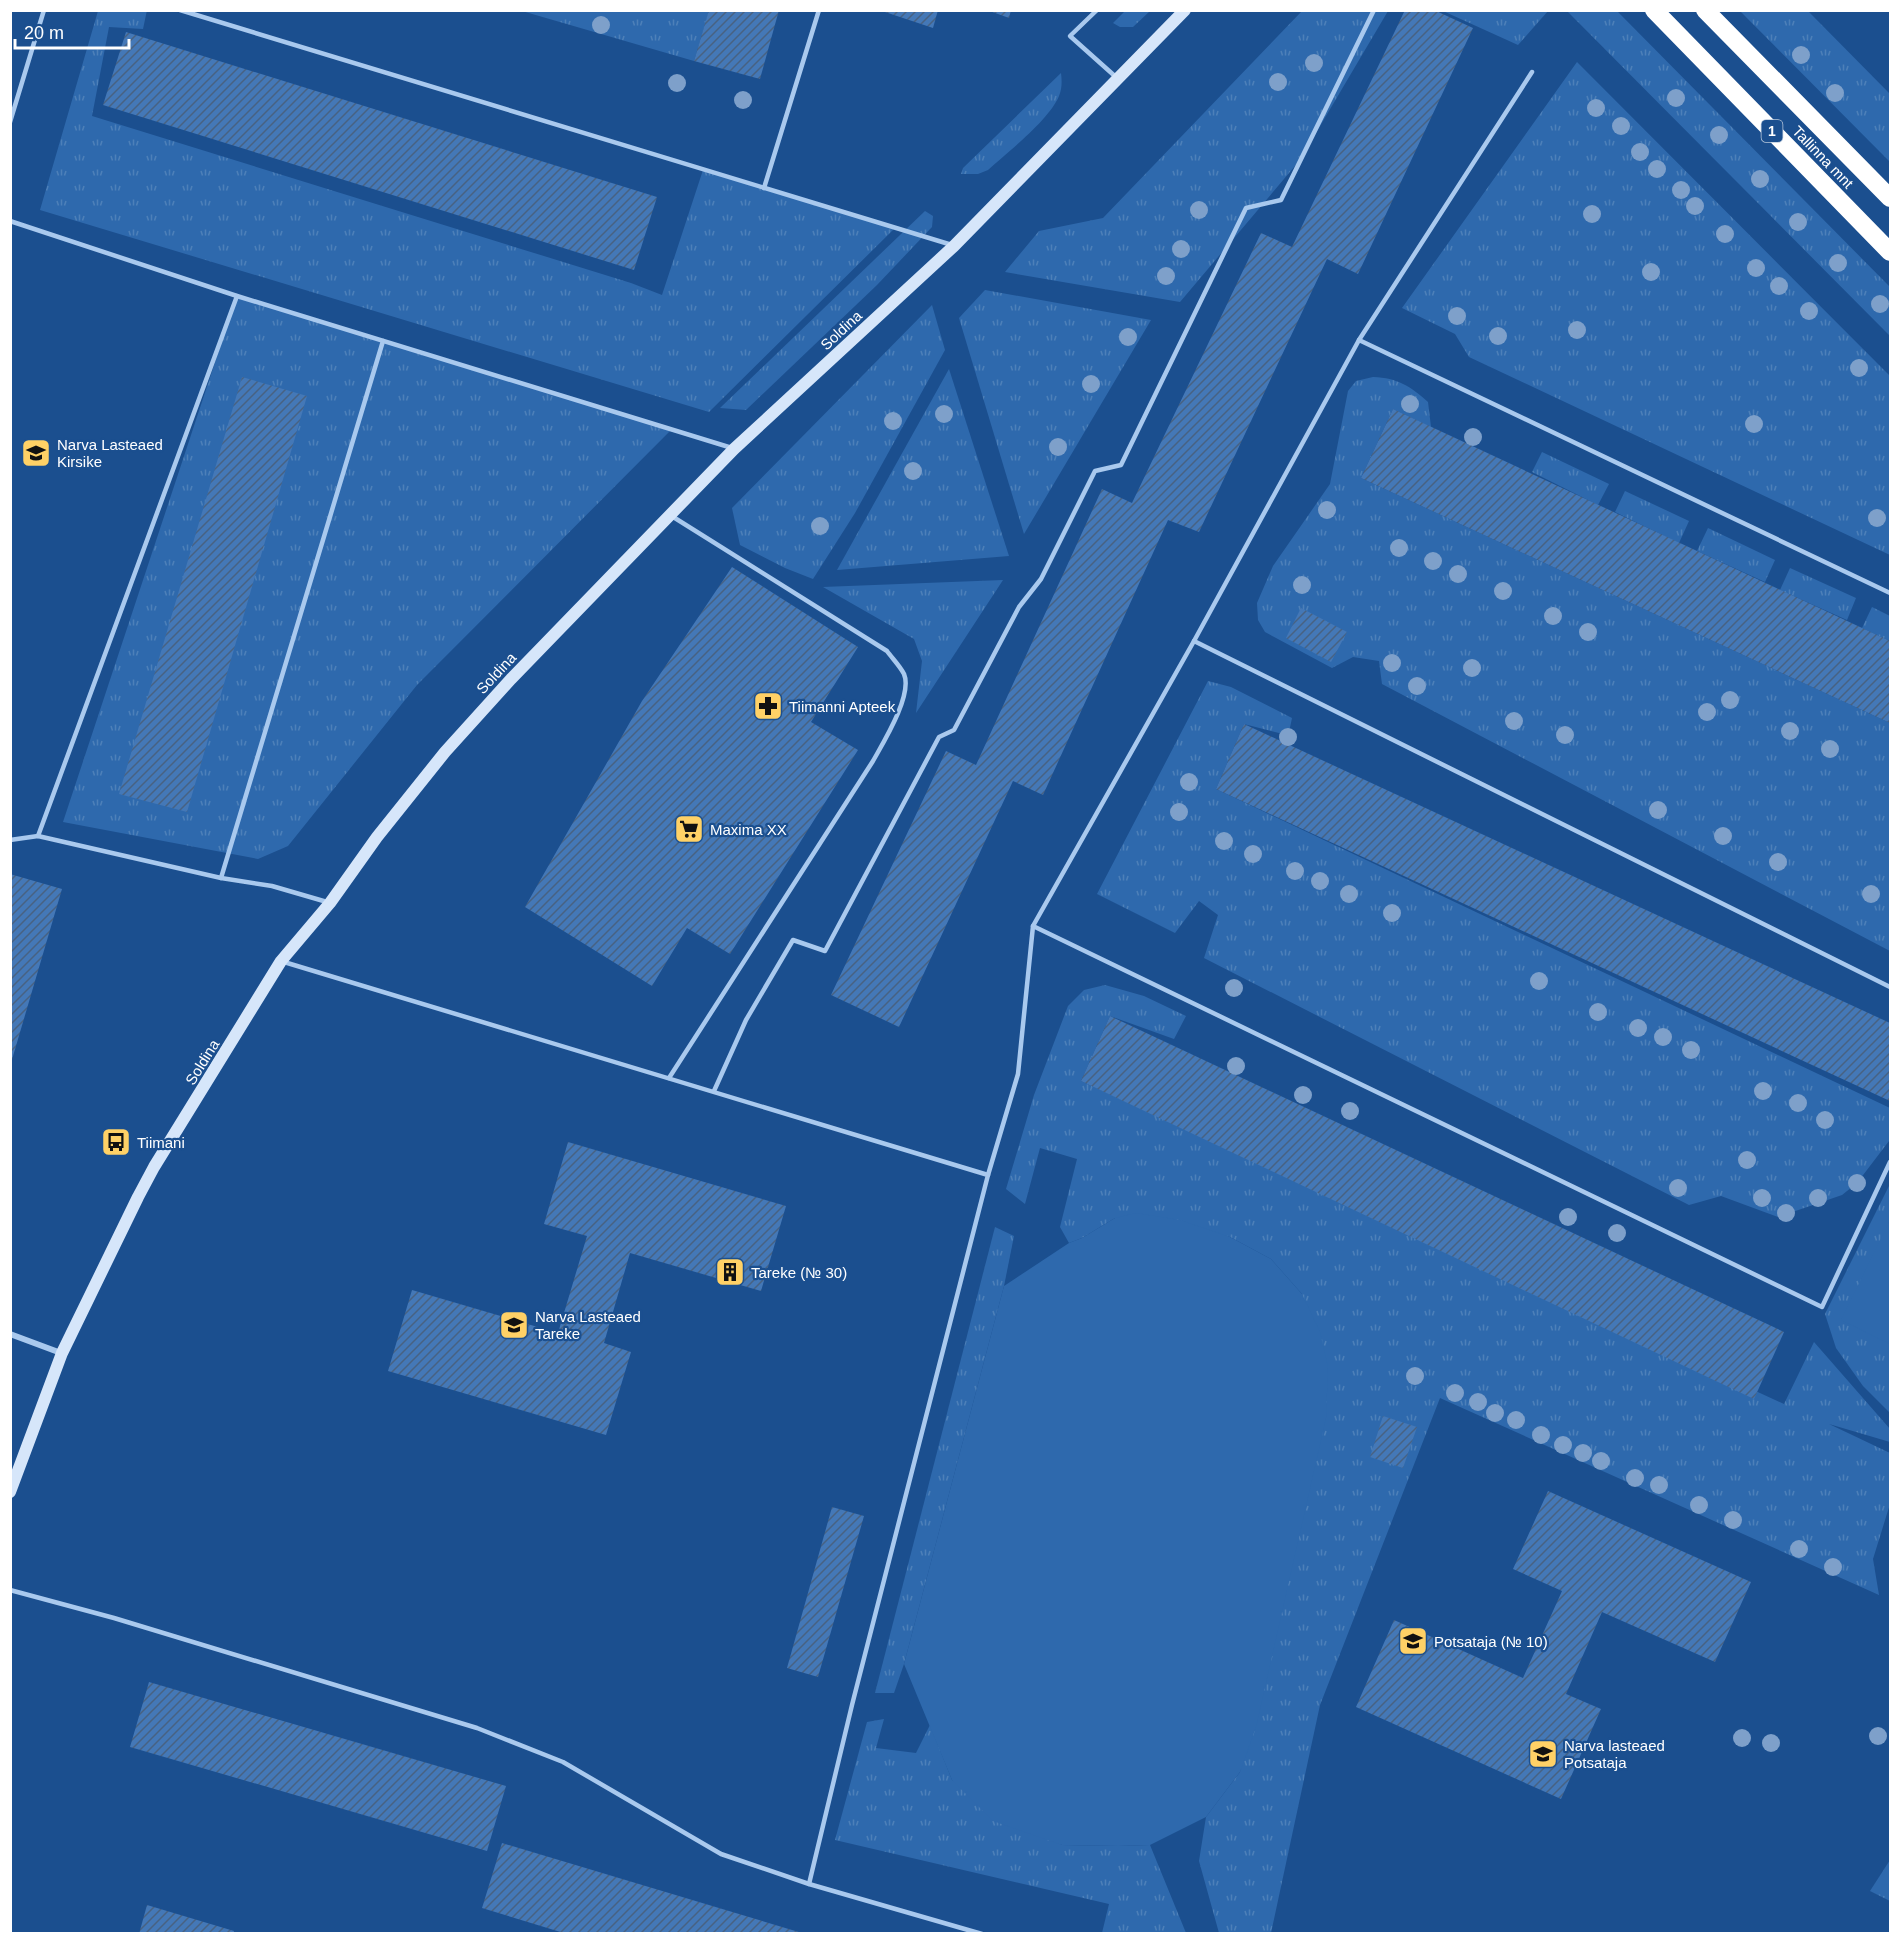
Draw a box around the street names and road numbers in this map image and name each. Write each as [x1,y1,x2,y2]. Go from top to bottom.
road number: 1 [1762,120,1782,142]
street label: Tallinna mnt [1789,122,1857,192]
street label: Soldina [817,306,866,353]
street label: Soldina [473,648,520,697]
street label: Soldina [182,1036,223,1088]

